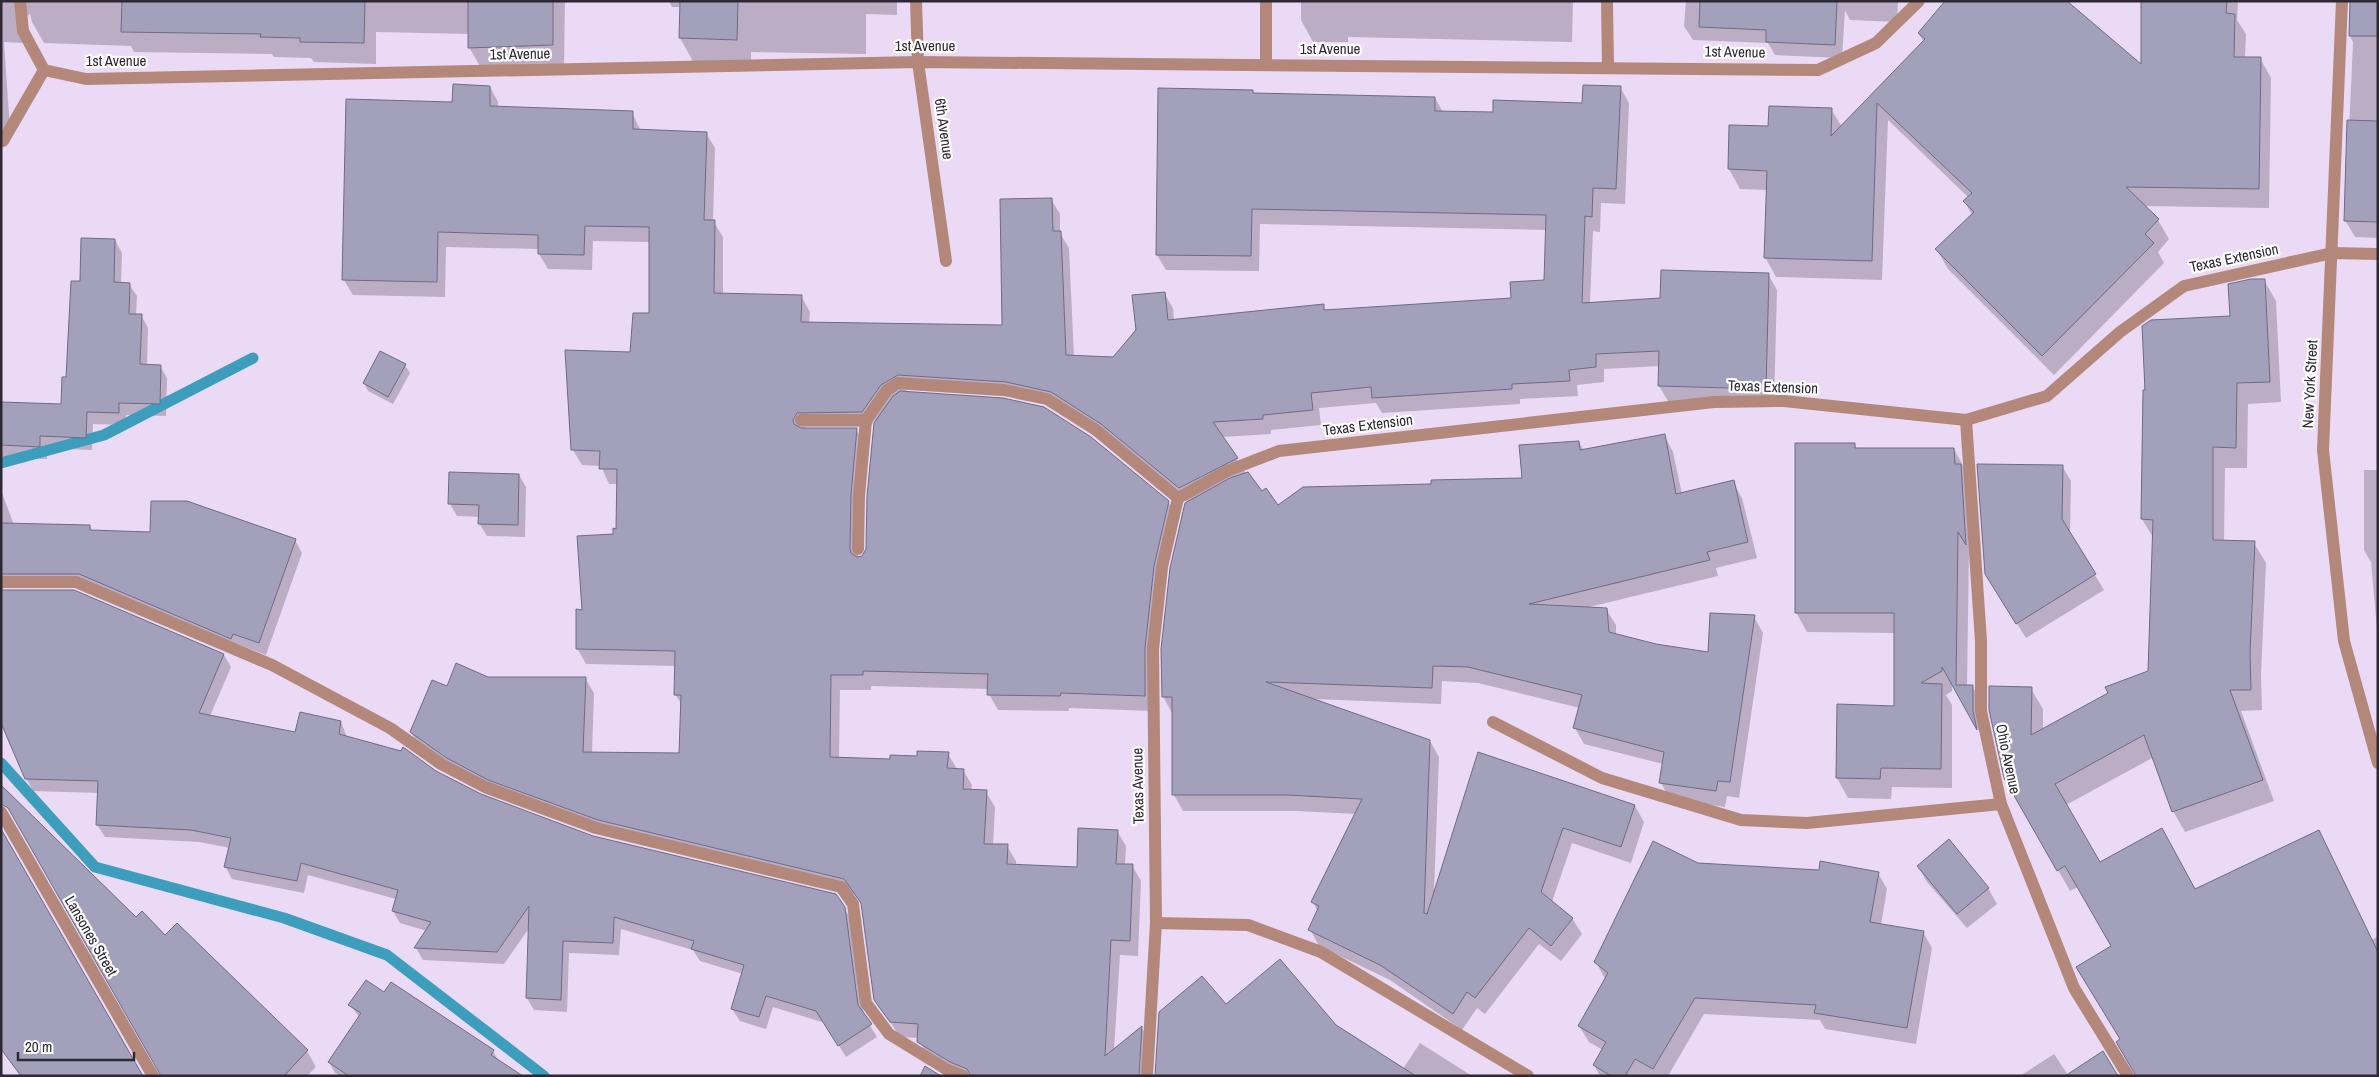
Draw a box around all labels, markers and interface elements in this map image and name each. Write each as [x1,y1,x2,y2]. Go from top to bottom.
street label: 1st Avenue [895,35,955,56]
street label: 1st Avenue [1300,38,1360,59]
street label: 1st Avenue [1704,40,1766,63]
street label: 1st Avenue [489,42,551,65]
street label: 1st Avenue [86,50,146,71]
street label: 6th Avenue [930,97,959,161]
street label: Texas Extension [2188,238,2280,277]
street label: New York Street [2297,339,2322,429]
street label: Texas Extension [1728,374,1818,399]
street label: Texas Extension [1322,409,1414,440]
street label: Ohio Avenue [1991,722,2026,796]
street label: Texas Avenue [1126,747,1149,824]
street label: Lansones Street [60,892,123,980]
scale bar [18,1030,134,1062]
text: 20 m [25,1036,52,1057]

